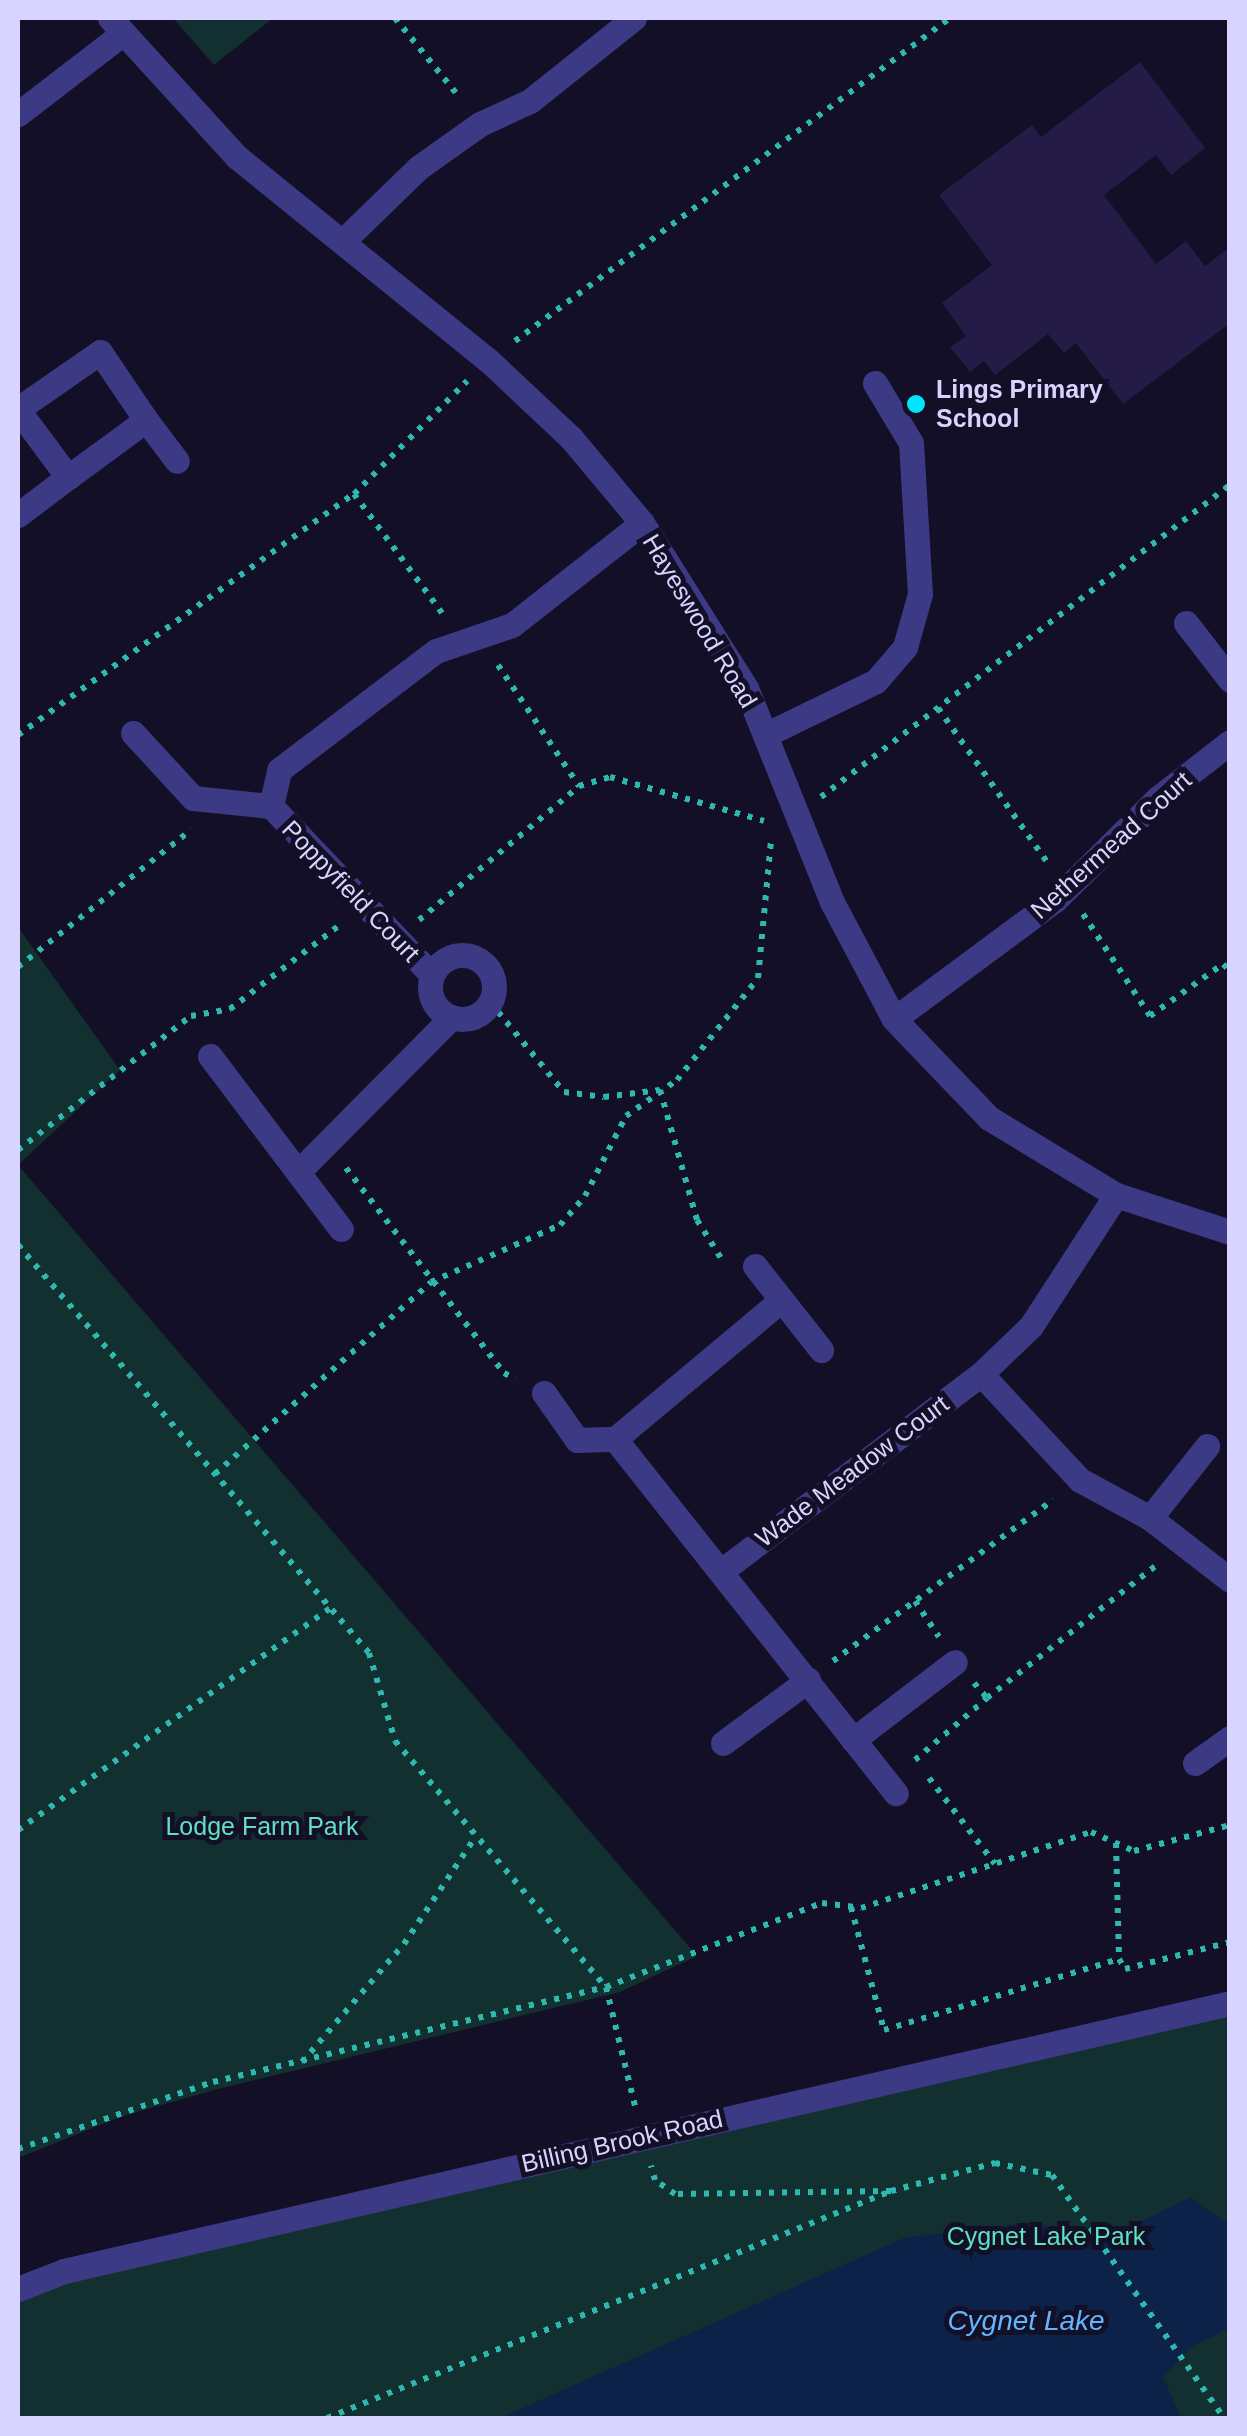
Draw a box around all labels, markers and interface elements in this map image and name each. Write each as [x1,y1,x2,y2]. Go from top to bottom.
place label: Lings Primary School [936,375,1103,434]
marker: Lings Primary School [905,393,927,415]
street label: Hayeswood Road [636,529,764,713]
street label: Nethermead Court [1025,765,1197,925]
street label: Poppyfield Court [276,814,426,968]
street label: Wade Meadow Court [750,1389,954,1553]
park label: Lodge Farm Park [165,1811,359,1841]
street label: Billing Brook Road [518,2103,726,2179]
park label: Cygnet Lake Park [947,2221,1145,2251]
water label: Cygnet Lake [947,2304,1105,2338]

